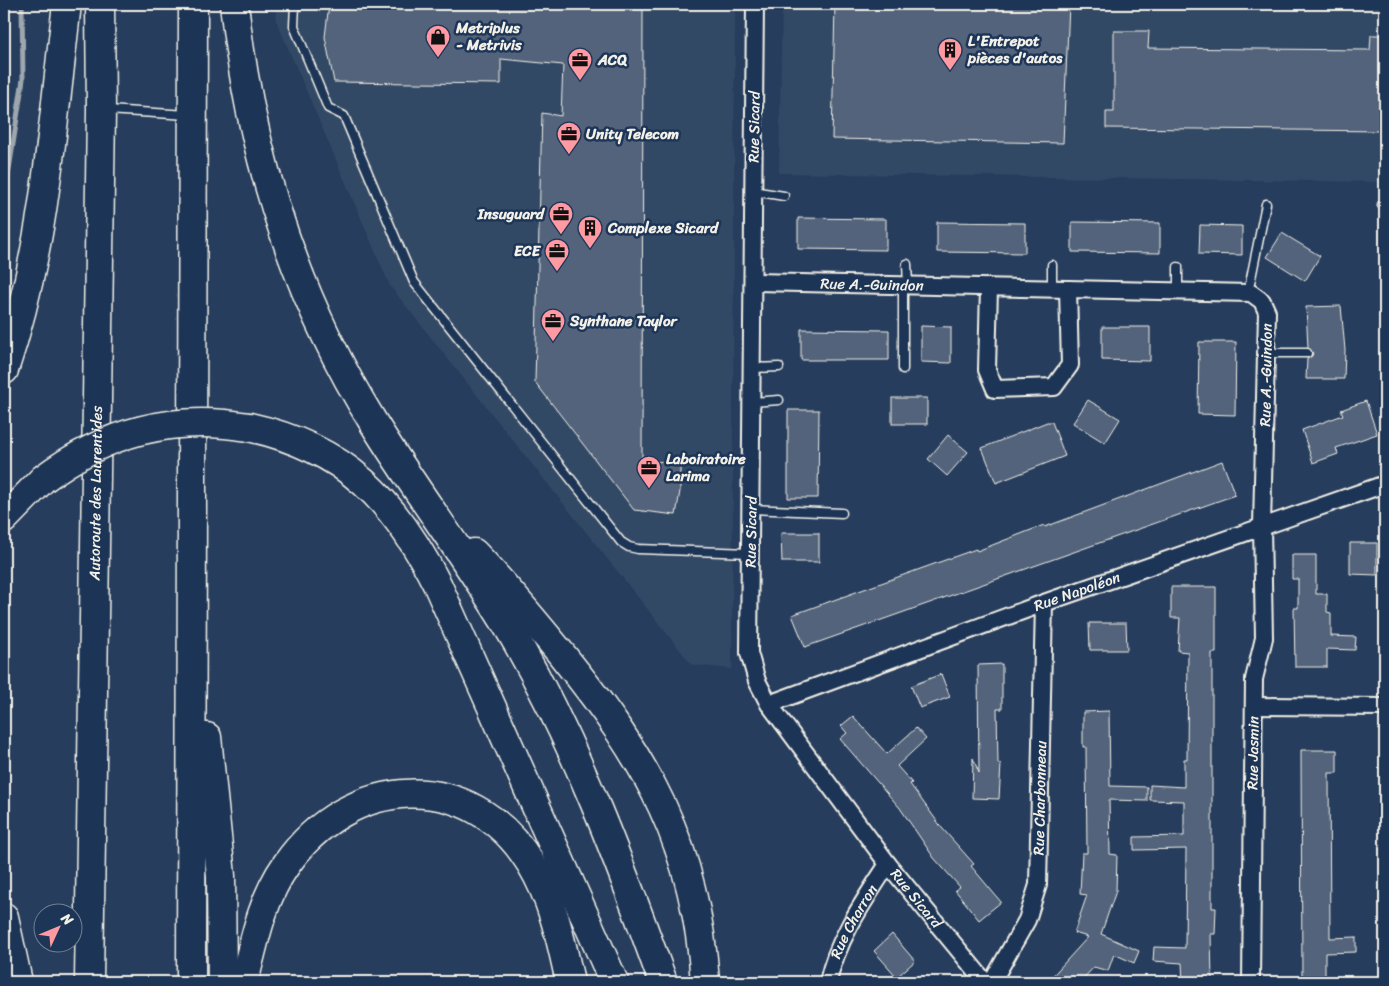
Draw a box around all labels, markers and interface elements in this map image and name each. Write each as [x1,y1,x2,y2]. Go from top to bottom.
place label: Metriplus - Metrivis [455,15,523,58]
shop icon: Metriplus - Metrivis [425,24,451,58]
place label: L'Entrepot pièces d'autos [967,28,1063,71]
building icon: L'Entrepot pièces d'autos [937,37,963,71]
office icon: ACQ [567,47,593,81]
place label: ACQ [597,47,627,73]
street label: Rue Sicard [740,90,768,163]
office icon: Unity Telecom [556,121,582,155]
place label: Unity Telecom [586,121,680,147]
place label: Insuguard [477,201,545,227]
office icon: Insuguard [548,201,574,235]
building icon: Complexe Sicard [577,215,603,249]
place label: Complexe Sicard [607,215,720,241]
place label: ECE [514,238,542,264]
office icon: ECE [544,238,570,272]
street label: Rue A.-Guindon [820,270,924,299]
office icon: Synthane Taylor [540,308,566,342]
place label: Synthane Taylor [569,308,679,334]
street label: Rue A.-Guindon [1252,323,1280,427]
street label: Autoroute des Laurentides [82,405,110,582]
place label: Laboiratoire Larima [666,446,746,489]
office icon: Laboiratoire Larima [636,455,662,489]
street label: Rue Sicard [737,495,765,568]
street label: Rue Napoléon [1030,564,1124,619]
street label: Rue Jasmin [1239,716,1267,790]
street label: Rue Charbonneau [1026,740,1054,856]
street label: Rue Sicard [884,863,950,935]
street label: Rue Charron [823,879,885,963]
north arrow [32,904,82,954]
text: N [54,906,80,932]

